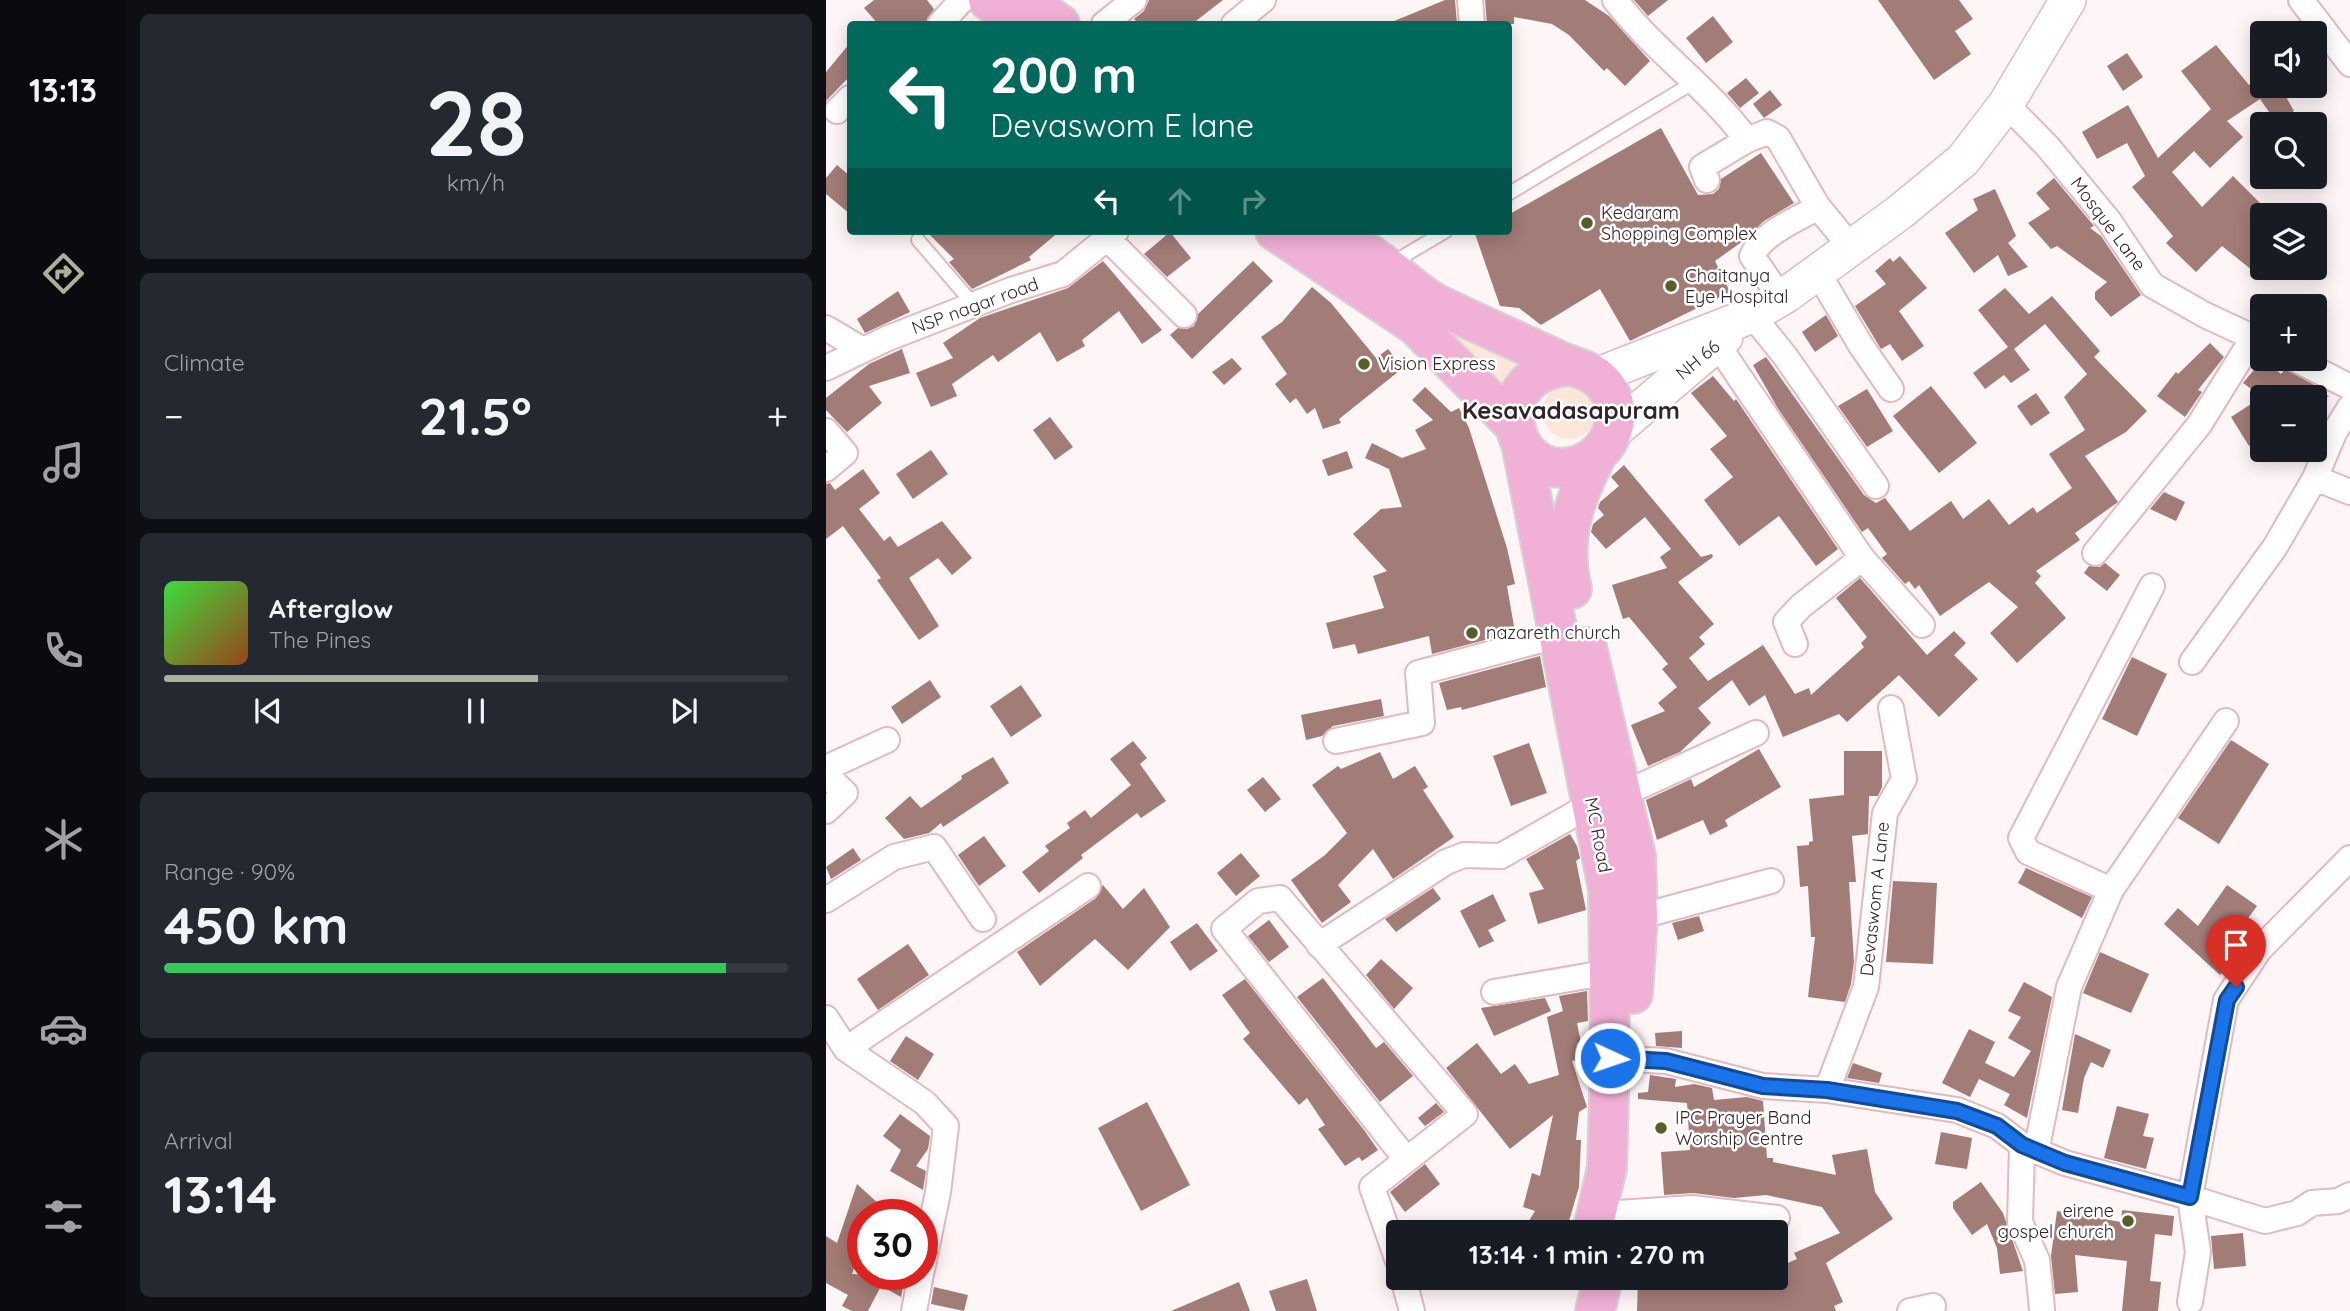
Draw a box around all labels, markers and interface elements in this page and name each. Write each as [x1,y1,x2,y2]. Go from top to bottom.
map controls [2250,21,2327,462]
button: sound [2250,21,2327,98]
text: 200 m [990,44,1137,105]
icon: left [875,49,966,140]
text: 28 [425,65,527,179]
text: 13:13 [29,70,97,110]
text: Devaswom E lane [990,105,1254,145]
button: search [2250,112,2327,189]
text: km/h [447,168,505,197]
street label: Mosque Lane [2066,172,2151,275]
icon: left [1088,182,1126,220]
icon: ahead [1161,182,1199,220]
icon: right [1234,182,1272,220]
place label: Kedaram Shopping Complex [1601,201,1757,245]
button: layers [2250,203,2327,280]
marker: Kedaram Shopping Complex [1579,215,1595,231]
icon: directions [39,249,88,298]
place label: Chaitanya Eye Hospital [1685,264,1788,308]
street label: NSP nagar road [908,272,1041,339]
marker: Chaitanya Eye Hospital [1663,278,1679,294]
button: + [2250,294,2327,371]
street label: NH 66 [1671,334,1725,385]
text: Climate [164,348,245,377]
place label: Vision Express [1378,352,1496,375]
marker: Vision Express [1356,356,1372,372]
text: 21.5° [419,383,532,448]
button: − [2250,385,2327,462]
text: − [164,392,184,440]
text: + [767,392,788,440]
district label: Kesavadasapuram [1462,395,1680,425]
icon: music [39,438,88,487]
text: Afterglow [269,592,393,625]
place label: nazareth church [1486,621,1621,644]
text: The Pines [269,625,371,654]
marker: nazareth church [1464,625,1480,641]
icon: phone [39,626,88,675]
icon: previous [249,692,287,730]
icon: pause [457,692,495,730]
icon: next [665,692,703,730]
street label: MC Road [1580,795,1617,875]
icon: climate [39,815,88,864]
street label: Devaswom A Lane [1855,820,1894,977]
text: Range · 90% [164,857,295,886]
text: 450 km [164,892,349,957]
pin [2206,915,2266,987]
icon: arrive [2217,926,2255,964]
icon: car [39,1004,88,1053]
position arrow [1573,1021,1647,1095]
place label: IPC Prayer Band Worship Centre [1675,1106,1811,1150]
marker: IPC Prayer Band Worship Centre [1653,1120,1669,1136]
text: Arrival [164,1126,233,1155]
text: 13:14 [164,1161,277,1226]
icon: filters [39,1192,88,1241]
speed limit sign: 30 [847,1199,938,1290]
place label: eirene gospel church [1998,1199,2114,1243]
marker: eirene gospel church [2120,1213,2136,1229]
text: 13:14 · 1 min · 270 m [1469,1238,1705,1271]

